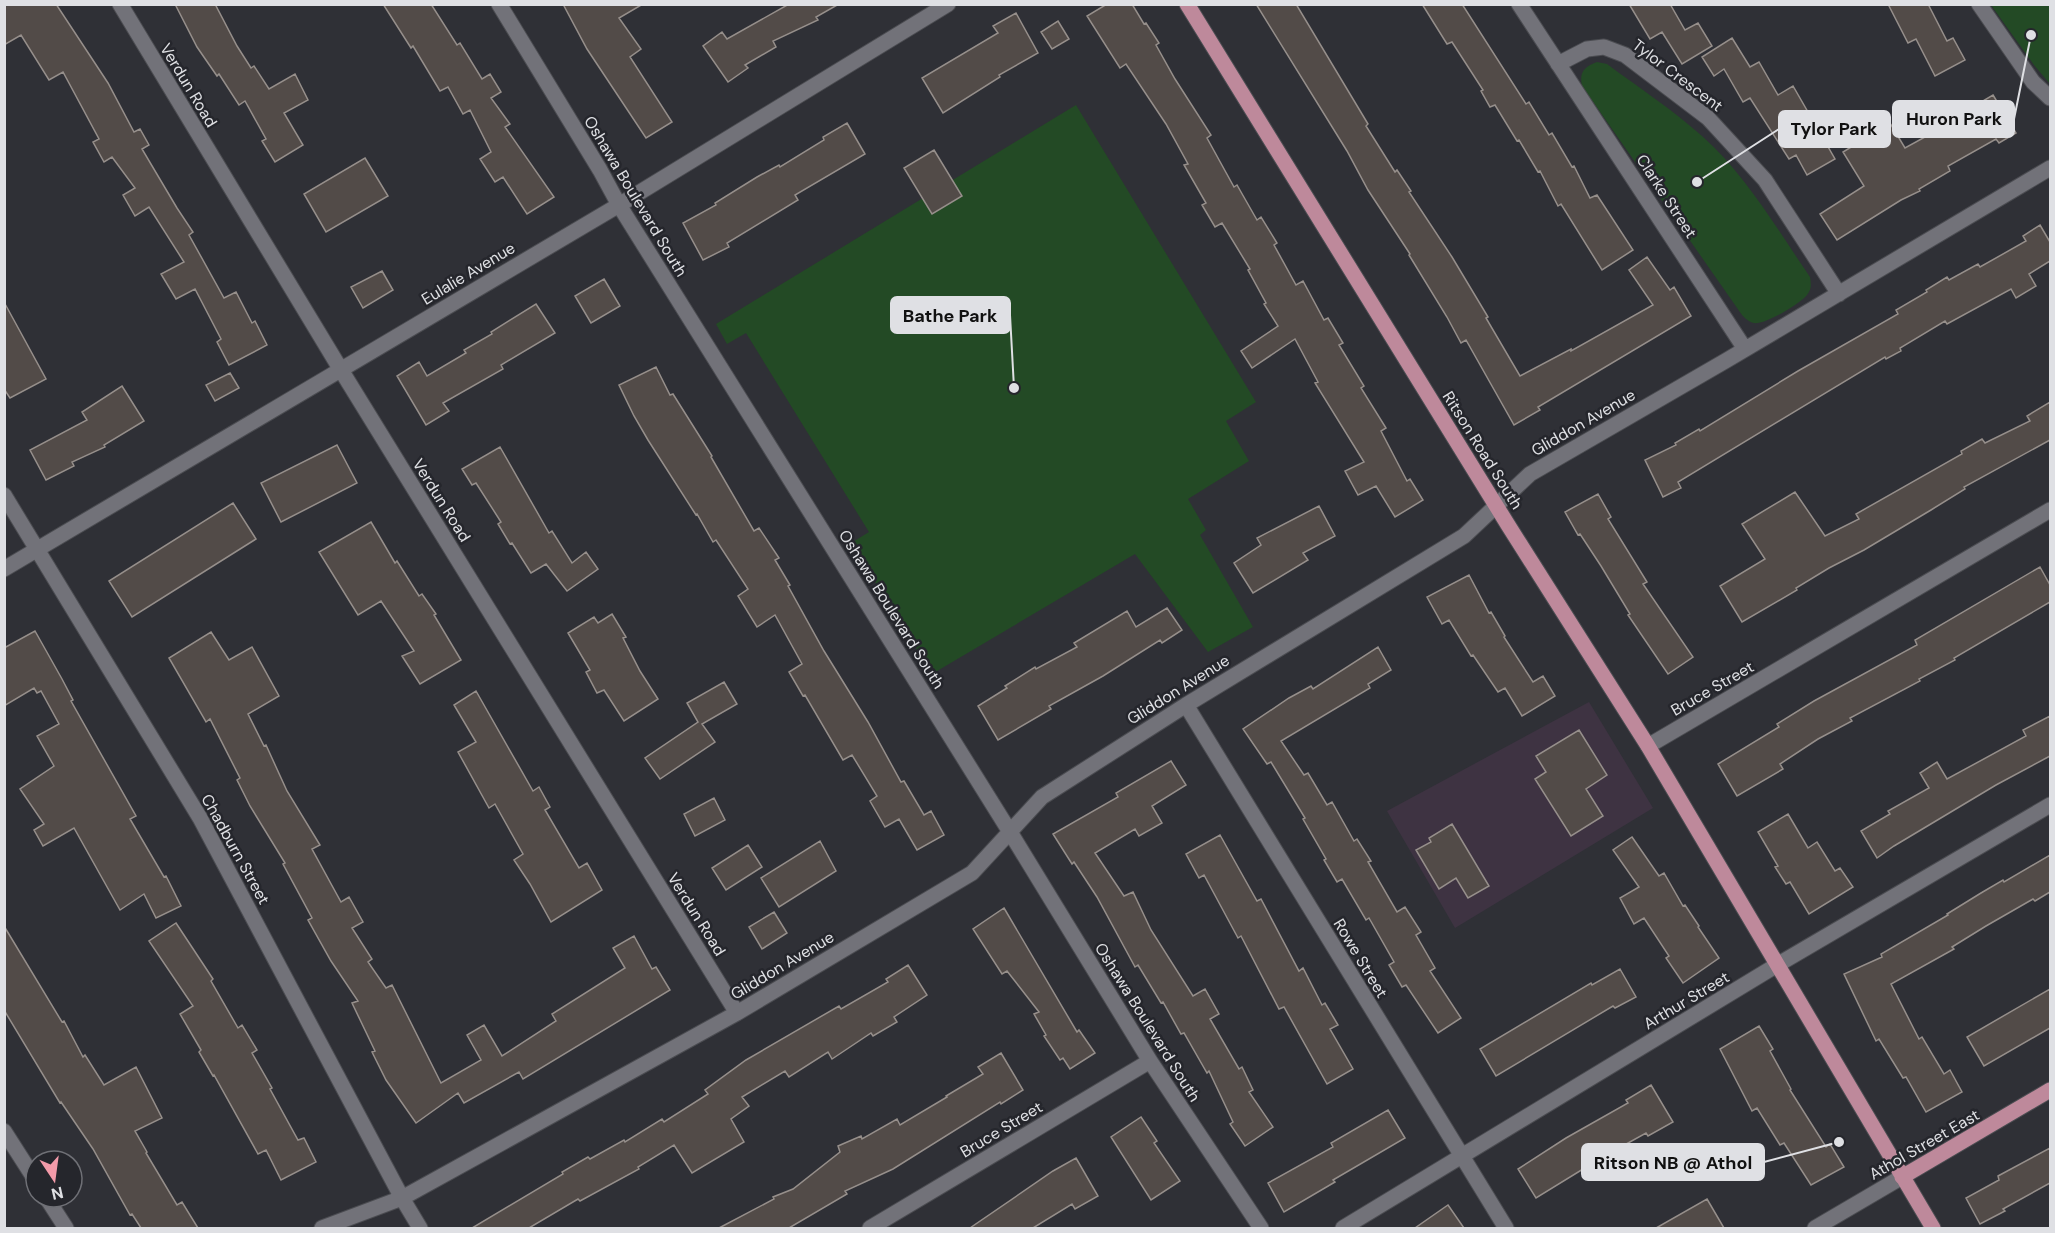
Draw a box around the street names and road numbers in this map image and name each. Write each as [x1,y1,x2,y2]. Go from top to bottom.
street label: Tylor Crescent [1628,34,1727,116]
street label: Verdun Road [155,39,222,131]
street label: Oshawa Boulevard South [579,112,692,280]
street label: Clarke Street [1632,150,1701,242]
street label: Eulalie Avenue [418,237,519,310]
street label: Gliddon Avenue [1527,384,1639,461]
street label: Ritson Road South [1438,387,1527,513]
street label: Verdun Road [408,455,475,546]
street label: Oshawa Boulevard South [834,526,949,693]
street label: Gliddon Avenue [1123,650,1233,729]
street label: Bruce Street [1667,656,1758,721]
street label: Chadburn Street [196,790,275,908]
street label: Verdun Road [663,869,730,960]
street label: Rowe Street [1329,915,1392,1002]
street label: Gliddon Avenue [727,926,838,1005]
street label: Oshawa Boulevard South [1090,939,1205,1106]
street label: Arthur Street [1639,967,1733,1034]
street label: Bruce Street [956,1097,1046,1162]
street label: Athol Street East [1865,1104,1983,1185]

